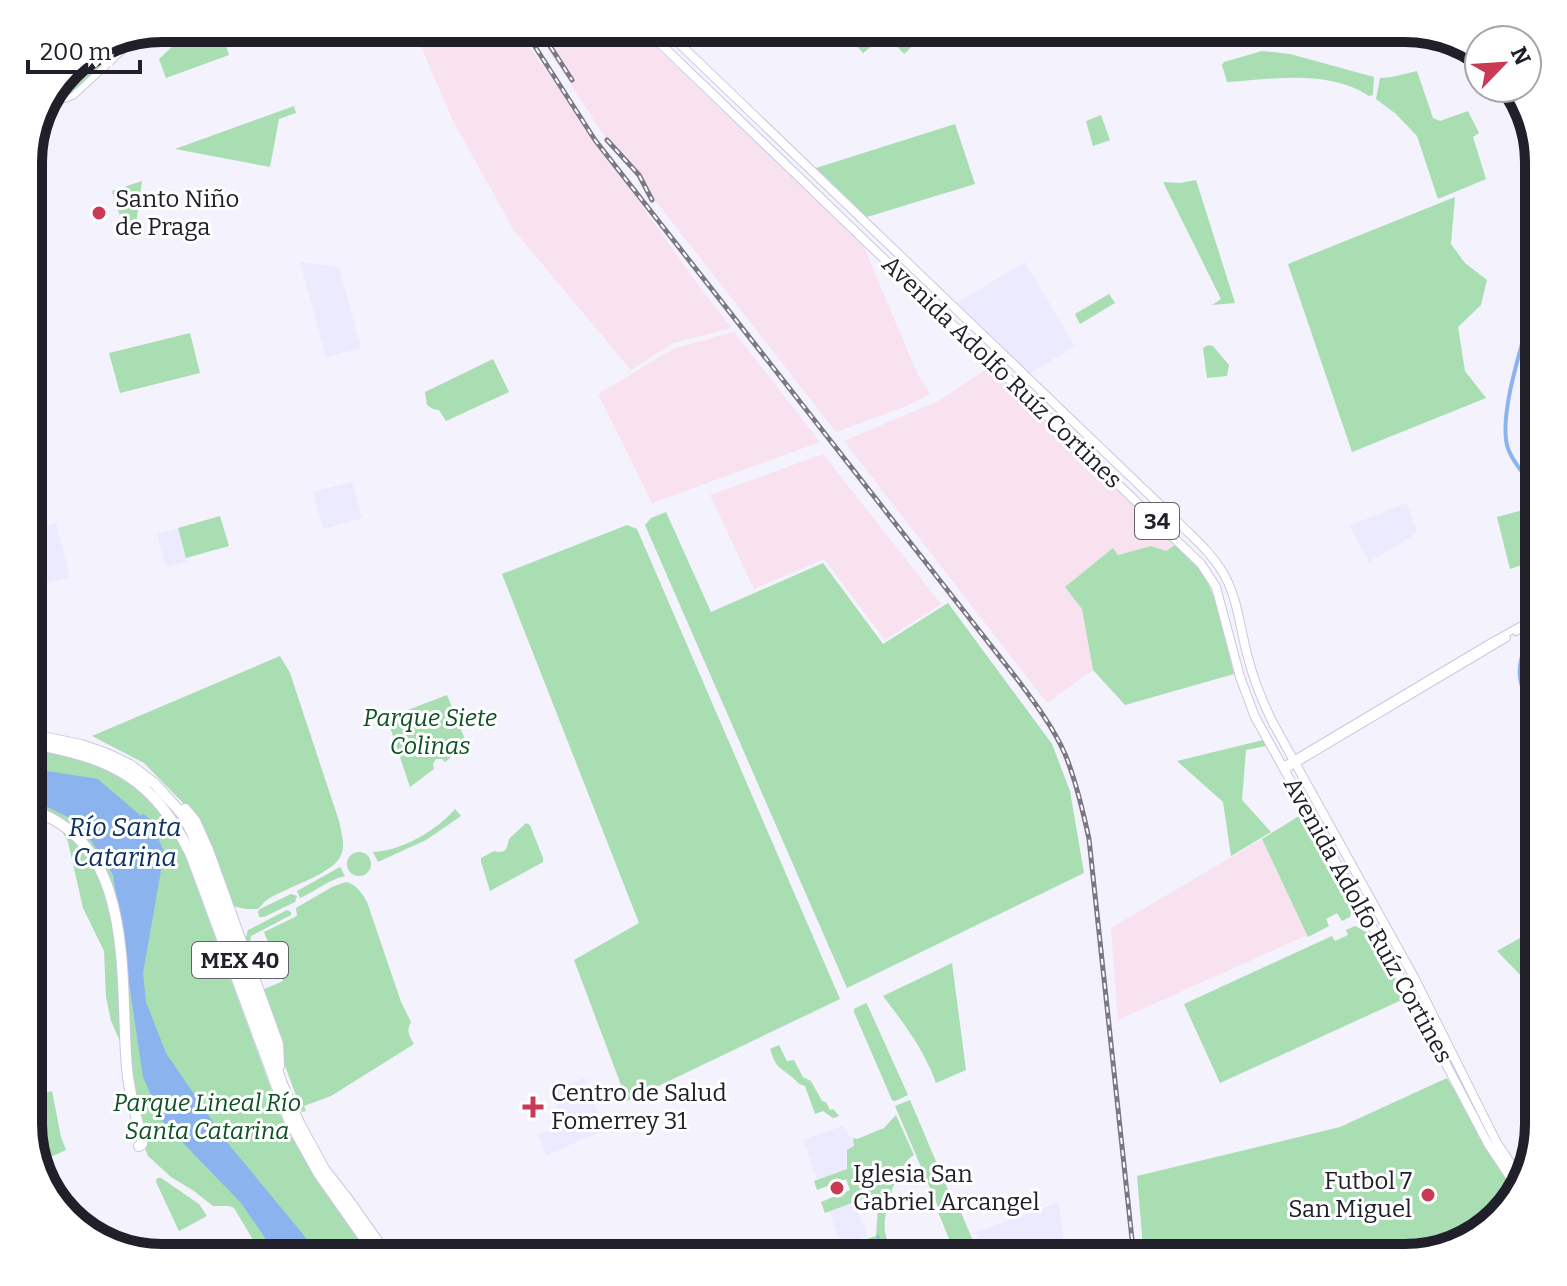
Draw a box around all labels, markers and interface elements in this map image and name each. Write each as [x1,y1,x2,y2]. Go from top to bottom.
scale bar [28,24,140,74]
north arrow [1463,24,1543,104]
text: 200 m [40,38,112,66]
text: N [1505,42,1537,69]
place label: Santo Niño de Praga [115,185,239,241]
marker: Santo Niño de Praga [90,204,108,222]
street label: Avenida Adolfo Ruíz Cortines [876,250,1128,494]
road number: 34 [1135,503,1179,539]
park label: Parque Siete Colinas [363,704,497,760]
street label: Avenida Adolfo Ruíz Cortines [1278,772,1458,1068]
water label: Río Santa Catarina [69,812,181,873]
road number: MEX 40 [192,942,288,978]
place label: Centro de Salud Fomerrey 31 [551,1079,727,1135]
park label: Parque Lineal Río Santa Catarina [113,1089,301,1145]
marker: Centro de Salud Fomerrey 31 [522,1096,544,1118]
place label: Iglesia San Gabriel Arcangel [853,1160,1040,1216]
place label: Futbol 7 San Miguel [1288,1167,1412,1223]
marker: Iglesia San Gabriel Arcangel [828,1179,846,1197]
marker: Futbol 7 San Miguel [1419,1186,1437,1204]

